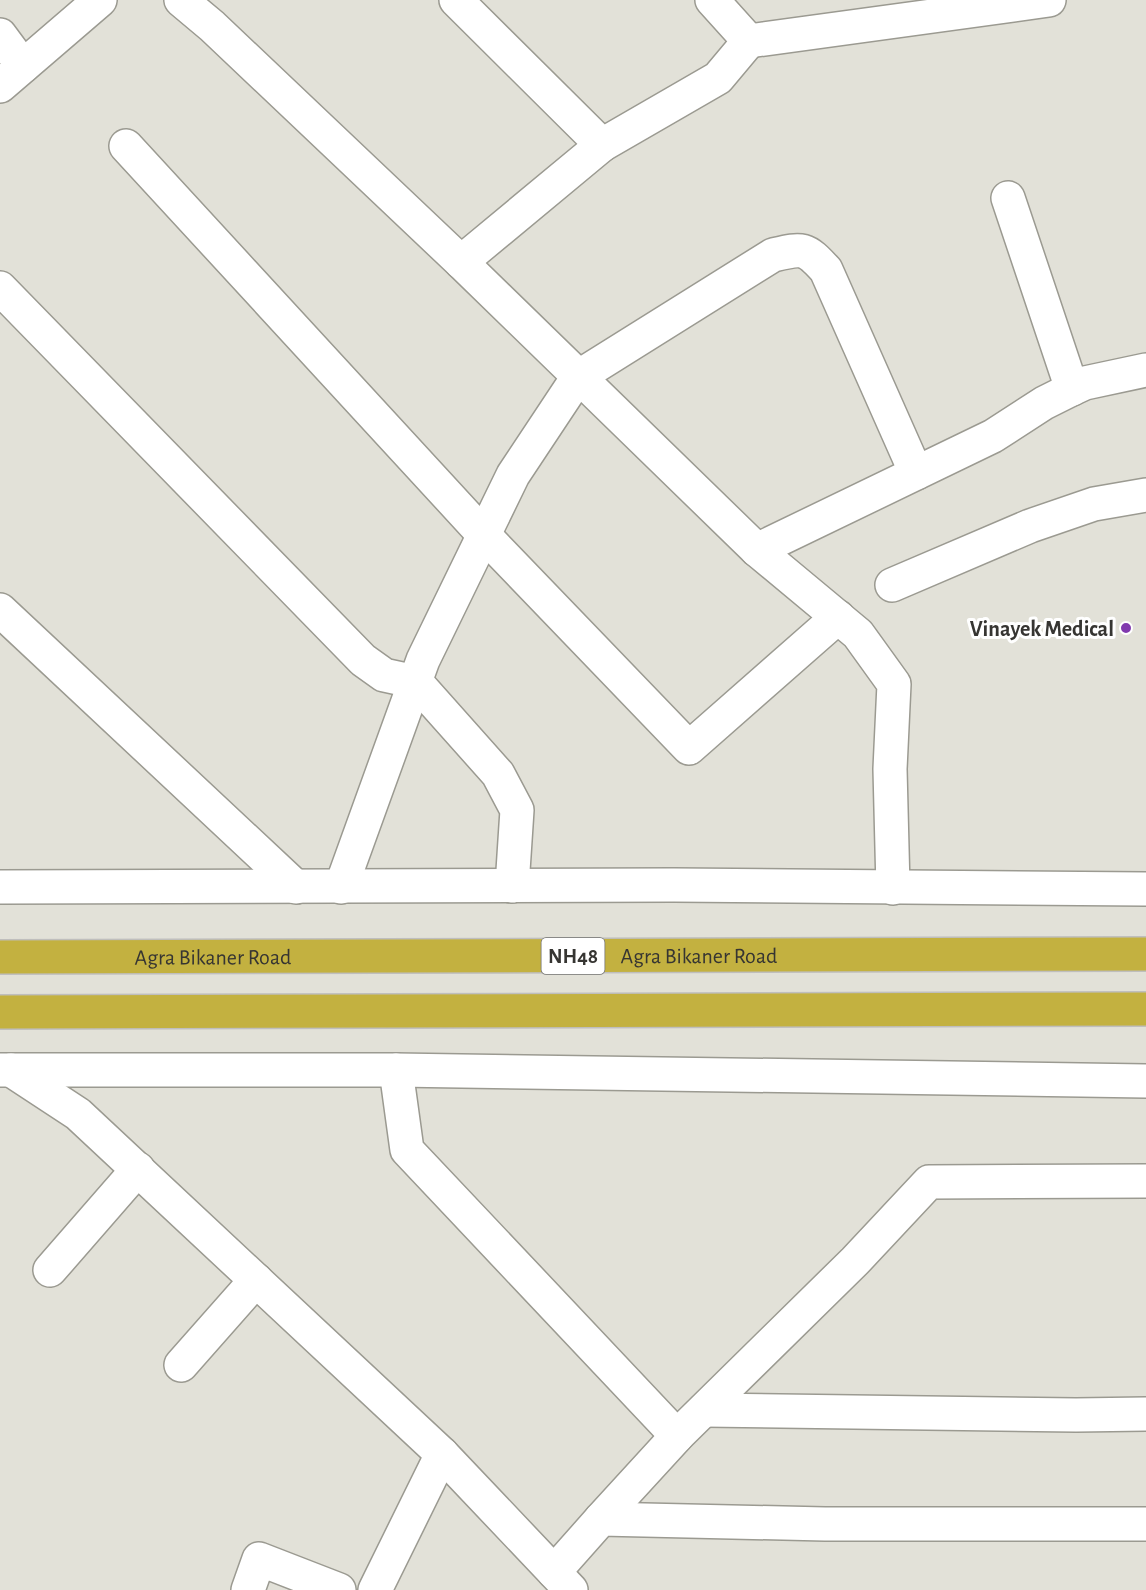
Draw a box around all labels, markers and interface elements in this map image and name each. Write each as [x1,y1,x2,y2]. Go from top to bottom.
place label: Vinayek Medical [970,618,1114,641]
marker: Vinayek Medical [1119,621,1133,635]
road number: NH48 [542,938,604,974]
street label: Agra Bikaner Road [621,945,777,967]
street label: Agra Bikaner Road [135,946,291,969]

